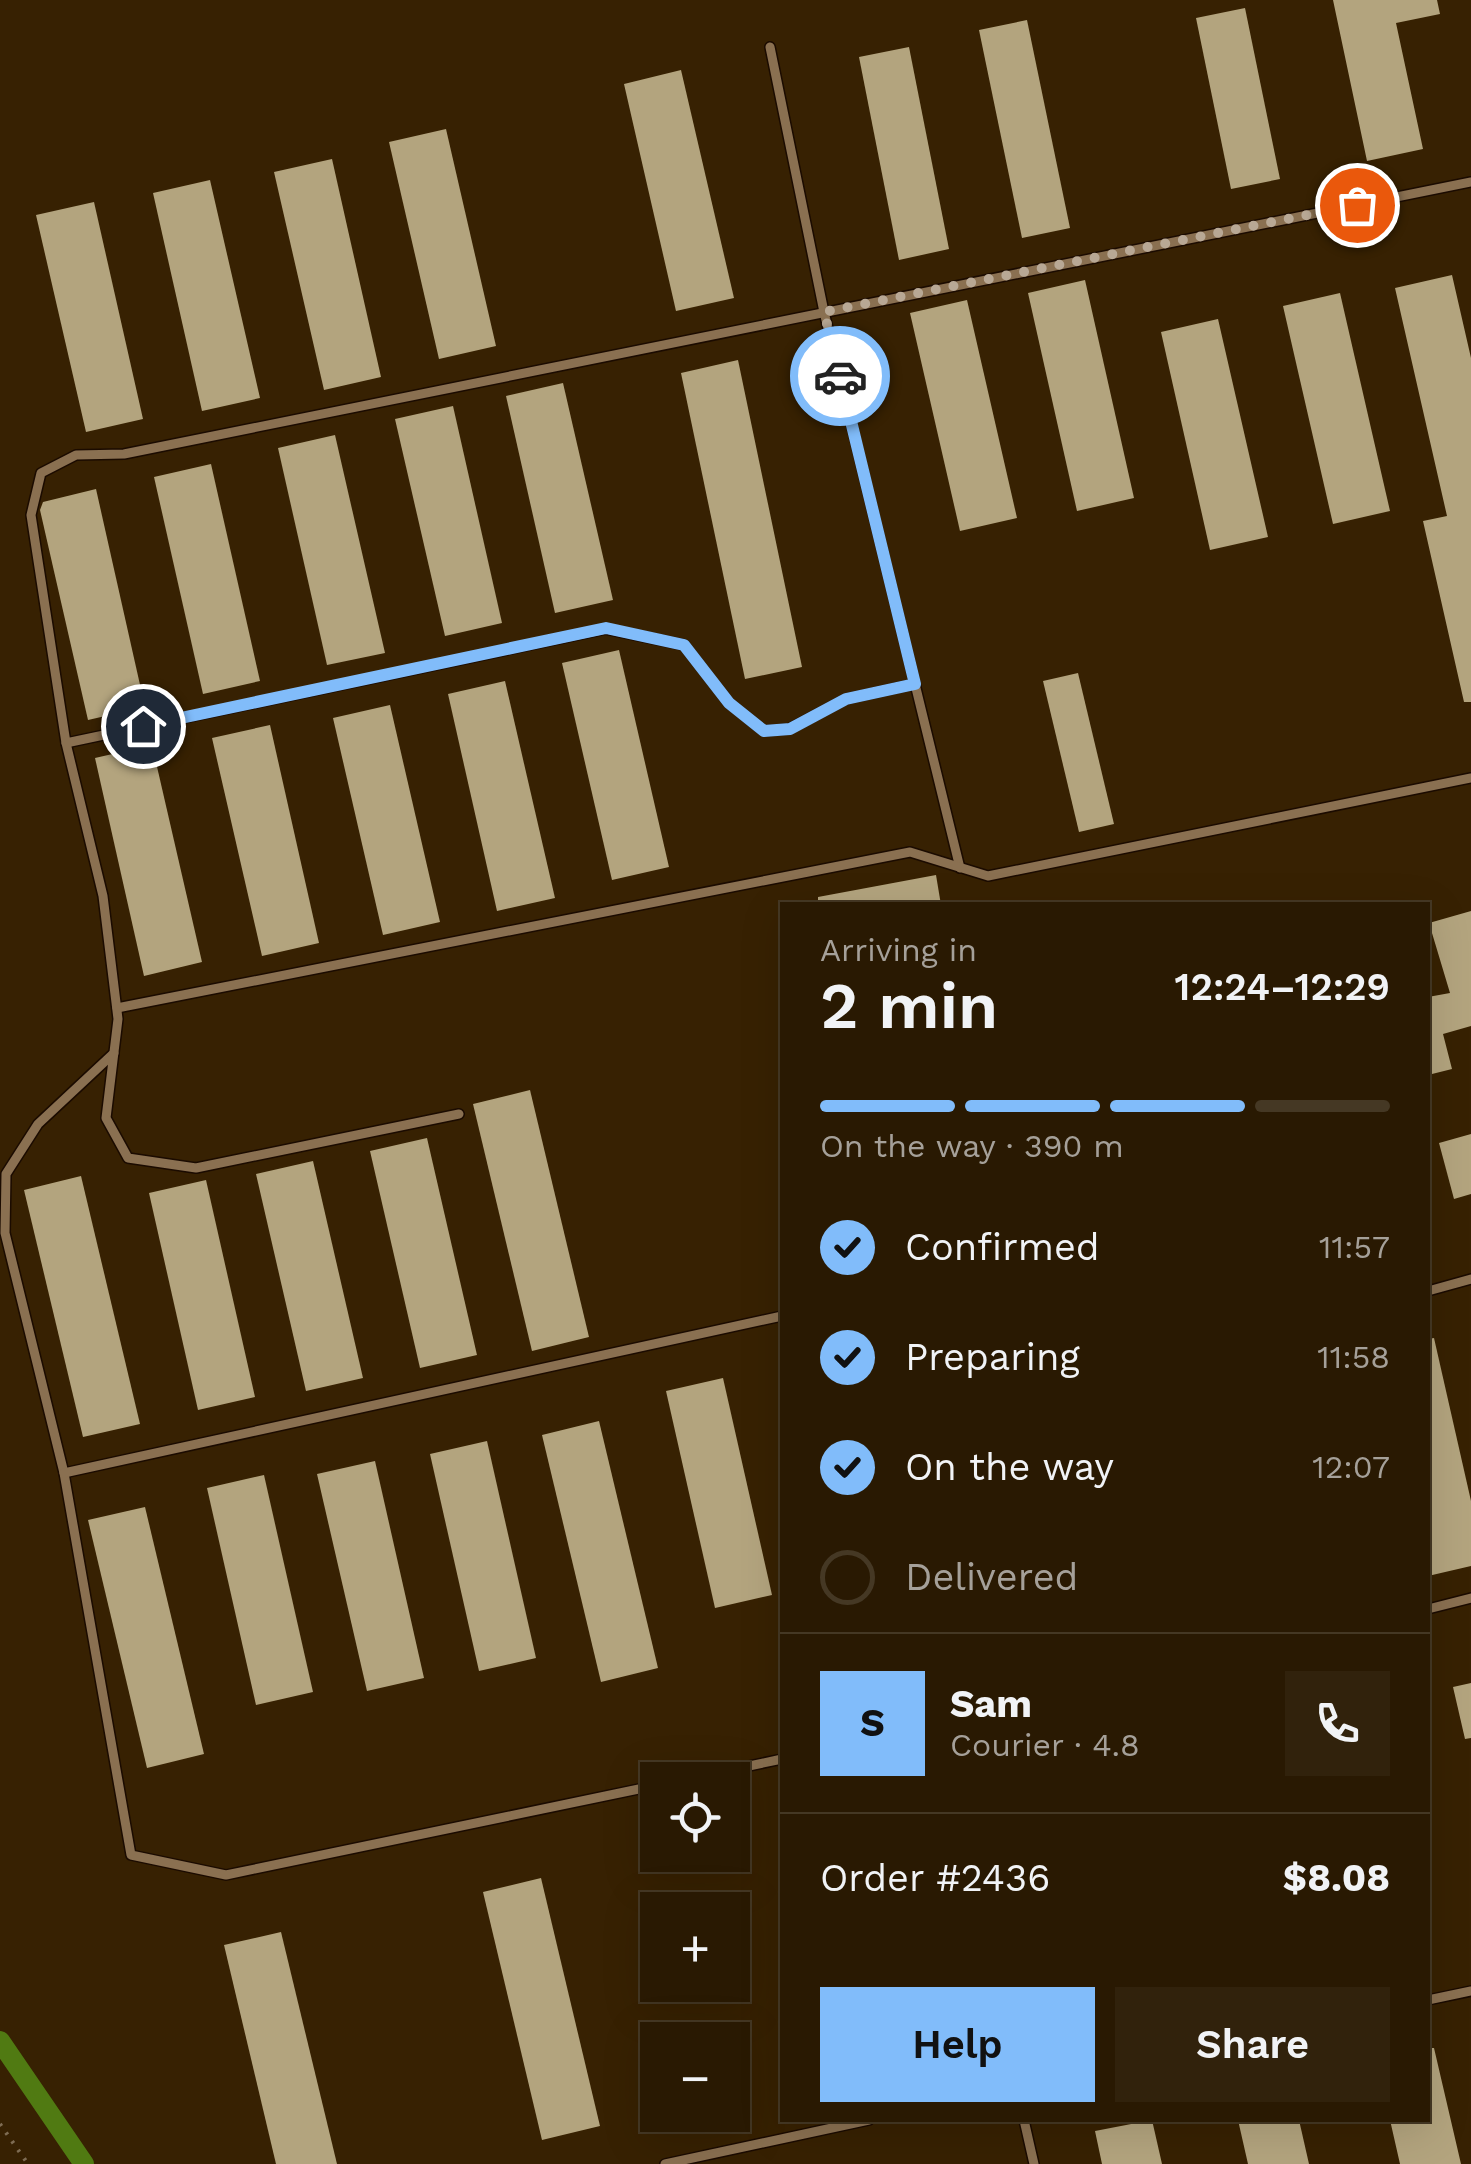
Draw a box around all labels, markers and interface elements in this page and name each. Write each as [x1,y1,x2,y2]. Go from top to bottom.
pin [1315,163,1400,248]
icon: bag [1330,178,1385,233]
courier [790,326,890,426]
icon: car [813,349,868,404]
pin [101,684,186,769]
icon: home [116,699,171,754]
text: Arriving in [820,931,977,969]
text: 12:24–12:29 [1175,965,1390,1009]
text: 2 min [820,968,998,1044]
text: On the way · 390 m [820,1127,1124,1165]
icon: check [820,1220,875,1275]
text: Confirmed [905,1225,1100,1269]
text: 11:57 [1319,1228,1390,1266]
icon: check [820,1330,875,1385]
text: Preparing [905,1335,1080,1379]
text: 11:58 [1317,1338,1390,1376]
icon: check [820,1440,875,1495]
text: On the way [905,1445,1114,1489]
text: 12:07 [1312,1448,1390,1486]
text: Delivered [905,1555,1078,1599]
button: phone [1285,1671,1390,1776]
text: Sam [950,1682,1032,1726]
text: S [860,1701,885,1745]
text: Courier · 4.8 [950,1726,1140,1764]
map controls [640,1762,750,2132]
button: locate [640,1762,750,1872]
text: Order #2436 [820,1856,1050,1900]
text: $8.08 [1283,1856,1390,1900]
button: + [640,1892,750,2002]
button: Help [820,1987,1095,2102]
button: Share [1115,1987,1390,2102]
button: − [640,2022,750,2132]

